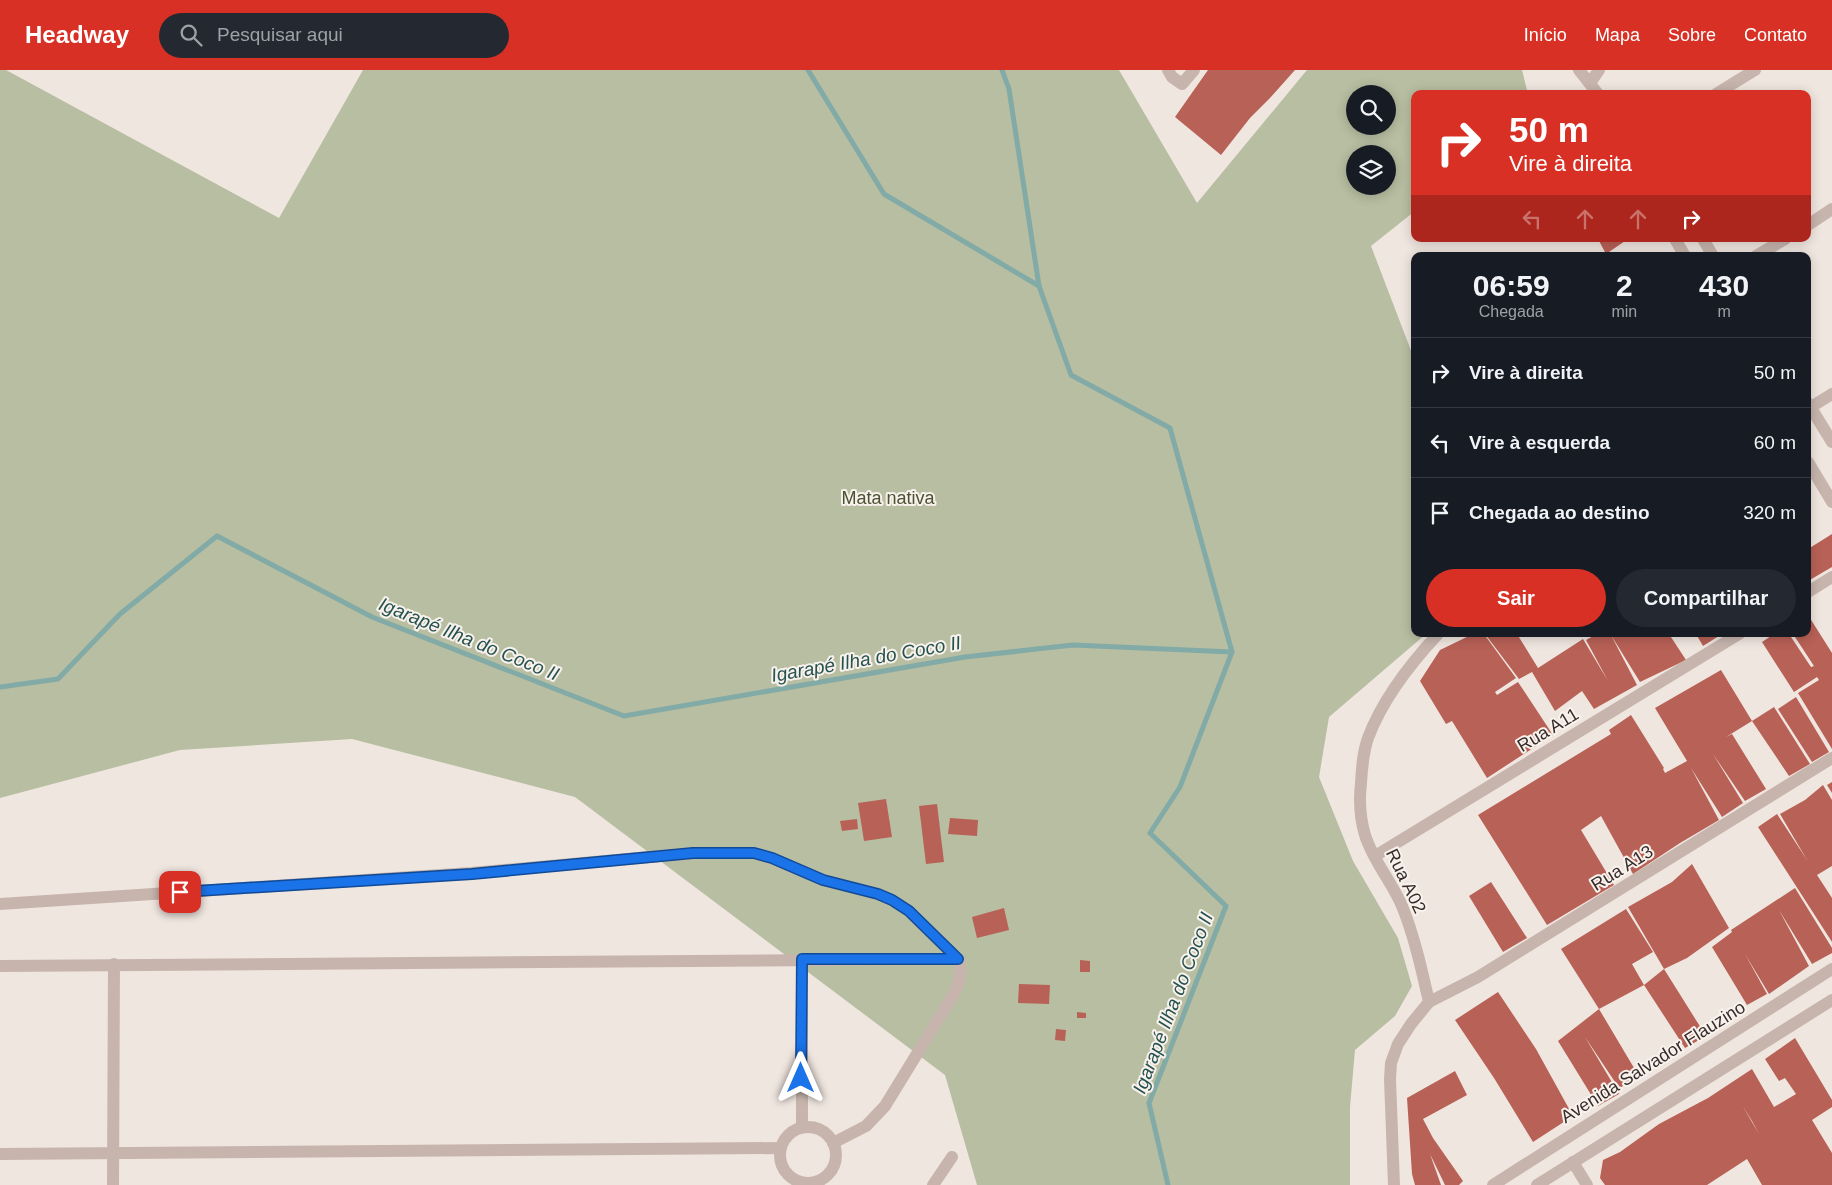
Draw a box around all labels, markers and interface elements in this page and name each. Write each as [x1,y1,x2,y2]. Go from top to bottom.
search box [159,13,509,58]
text: Headway [25,21,129,48]
icon: search [177,21,205,49]
text: Pesquisar aqui [217,24,343,45]
text: Início [1524,25,1567,45]
text: Mapa [1595,25,1640,45]
text: Sobre [1668,25,1716,45]
text: Contato [1744,25,1807,45]
map controls [1346,85,1396,195]
button: search [1346,85,1396,135]
icon: right [1426,110,1491,175]
text: 50 m [1509,110,1589,149]
button: layers [1346,145,1396,195]
text: Vire à direita [1509,151,1632,176]
icon: left [1518,205,1546,233]
icon: ahead [1571,205,1599,233]
icon: ahead [1624,205,1652,233]
icon: right [1677,205,1705,233]
text: 06:59 [1473,269,1550,302]
text: 2 [1616,269,1633,302]
text: 430 [1699,269,1749,302]
text: Chegada [1479,303,1544,320]
text: min [1611,303,1637,320]
text: m [1717,303,1731,320]
icon: right [1426,359,1454,387]
text: Vire à direita [1469,362,1583,383]
text: 50 m [1754,362,1796,383]
icon: left [1426,429,1454,457]
text: Vire à esquerda [1469,432,1610,453]
text: 60 m [1754,432,1796,453]
park label: Mata nativa [841,488,936,508]
icon: arrive [1426,499,1454,527]
text: Chegada ao destino [1469,502,1650,523]
text: 320 m [1743,502,1796,523]
button: Sair [1426,569,1606,627]
button: Compartilhar [1616,569,1796,627]
water label: Igarapé Ilha do Coco II [376,593,563,685]
water label: Igarapé Ilha do Coco II [770,632,963,686]
street label: Rua A11 [1514,704,1582,756]
street label: Rua A13 [1587,841,1657,895]
street label: Rua A02 [1382,846,1430,916]
pin [159,871,201,913]
icon: arrive [166,878,194,906]
water label: Igarapé Ilha do Coco II [1129,909,1218,1097]
street label: Avenida Salvador Flauzino [1557,997,1749,1127]
position arrow [774,1051,826,1103]

